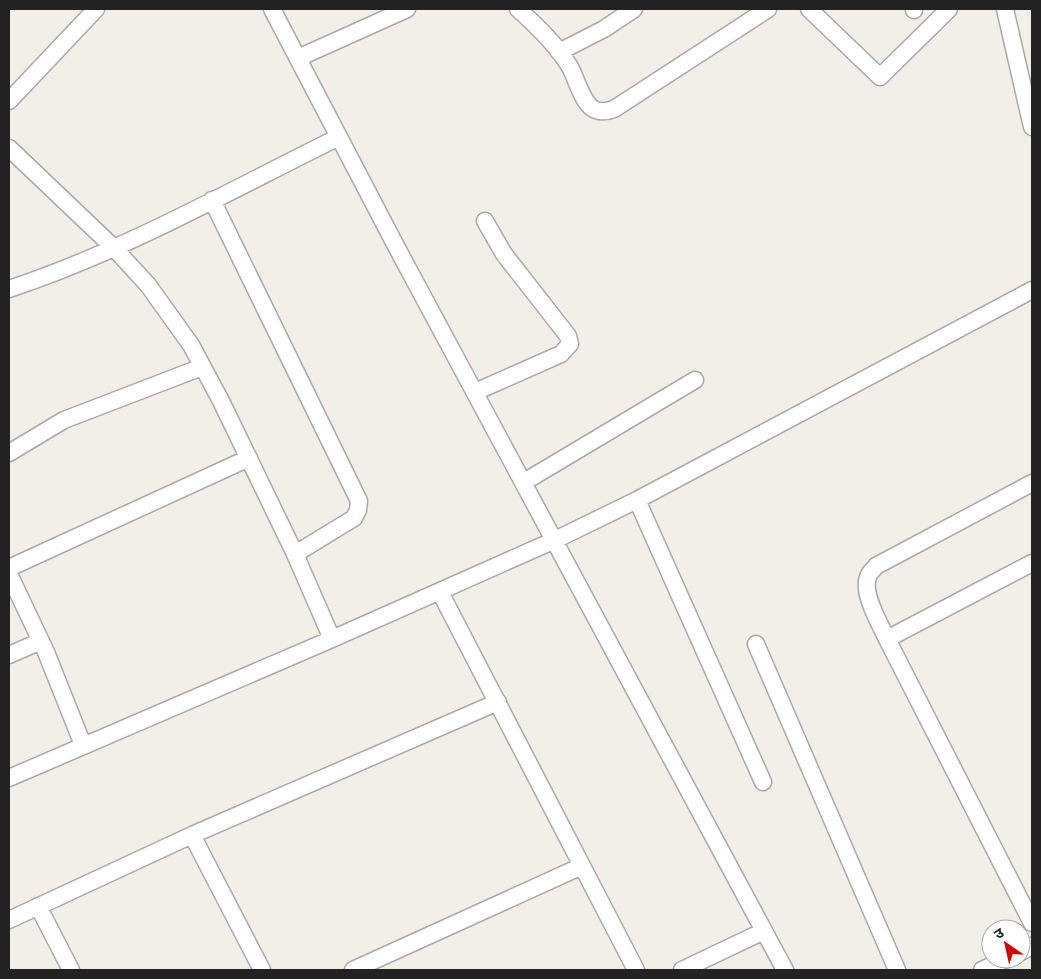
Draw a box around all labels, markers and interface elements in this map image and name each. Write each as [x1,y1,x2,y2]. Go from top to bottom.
north arrow [981,919,1031,969]
text: उ [991,924,1008,943]

